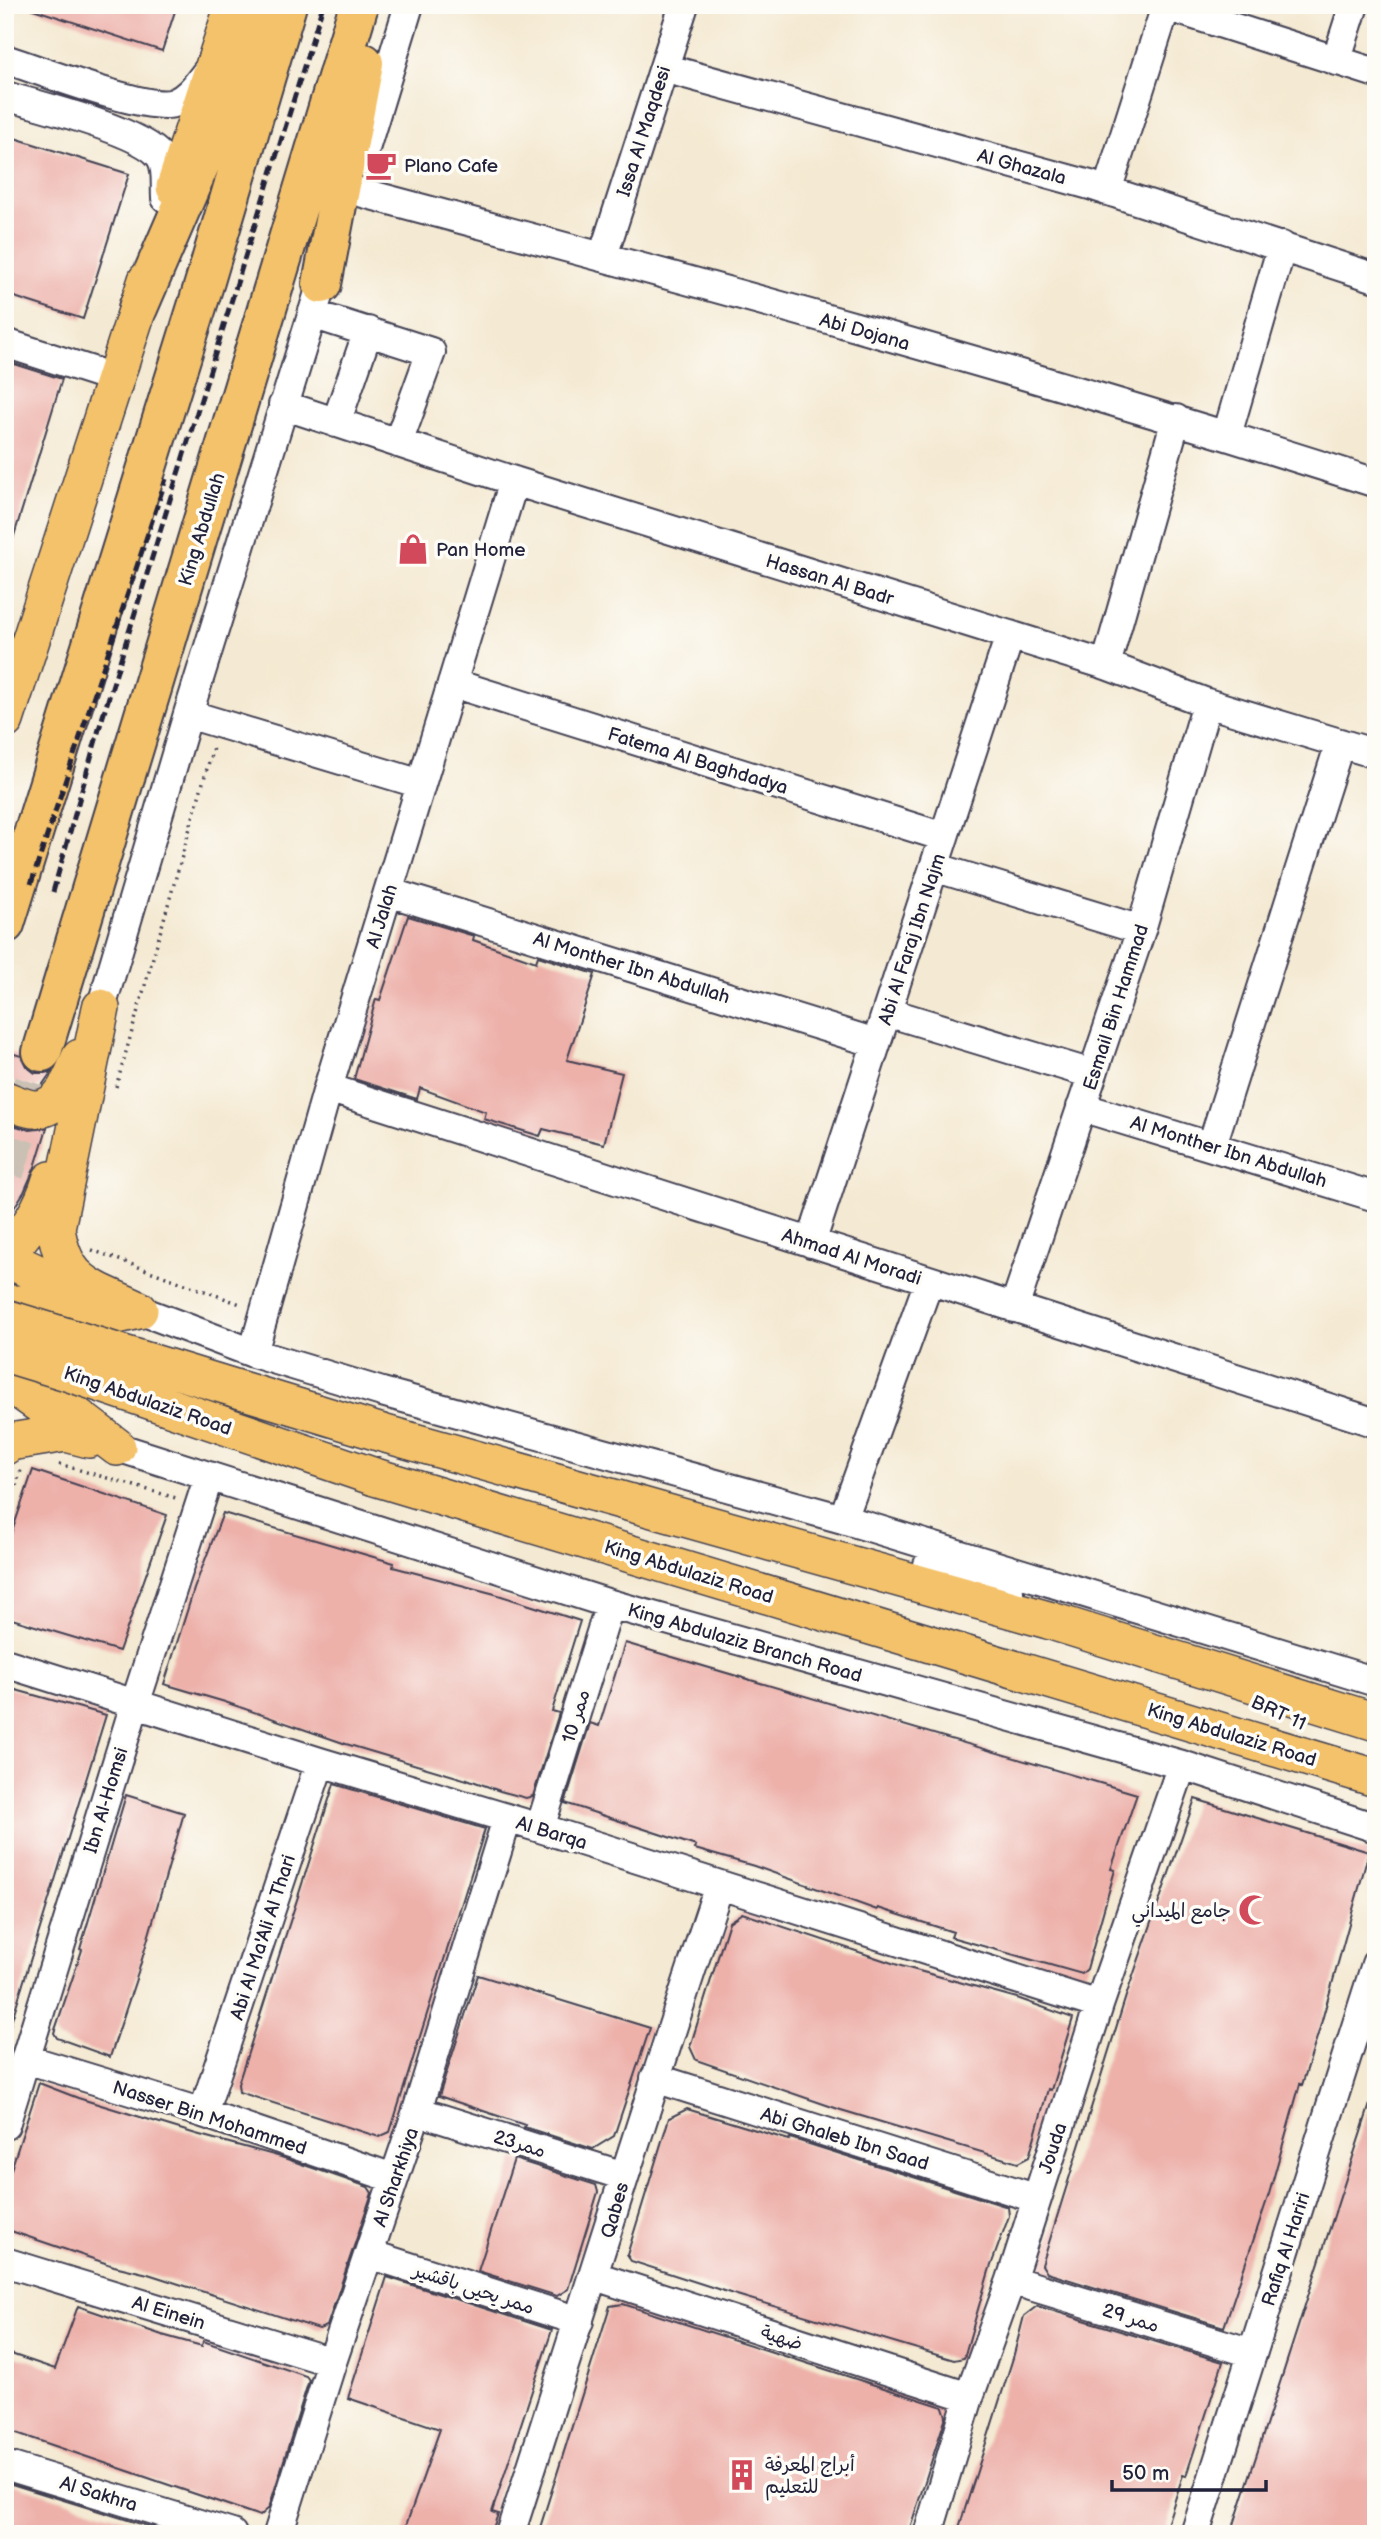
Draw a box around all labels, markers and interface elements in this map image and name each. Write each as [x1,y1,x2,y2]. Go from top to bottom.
street label: Issa Al Maqdesi [613,63,676,200]
street label: Al Ghazala [975,145,1069,190]
cafe icon: Plano Cafe [364,148,398,182]
place label: Plano Cafe [404,155,498,178]
street label: Abi Dojana [817,309,912,356]
street label: King Abdullah [174,470,231,589]
shop icon: Pan Home [396,532,430,566]
place label: Pan Home [436,539,525,562]
street label: Hassan Al Badr [763,550,897,611]
street label: Fatema Al Baghdadya [605,723,790,800]
street label: Abi Al Faraj Ibn Najm [874,851,951,1028]
street label: Al Jalah [362,882,403,951]
street label: Esmail Bin Hammad [1079,922,1154,1093]
street label: Al Monther Ibn Abdullah [531,928,733,1009]
street label: Al Monther Ibn Abdullah [1128,1112,1330,1193]
street label: Ahmad Al Moradi [779,1224,924,1291]
street label: King Abdulaziz Road [61,1362,234,1441]
street label: King Abdulaziz Road [601,1536,776,1609]
street label: King Abdulaziz Branch Road [625,1599,864,1688]
street label: ممر 10 [557,1687,595,1746]
street label: BRT 11 [1247,1691,1309,1736]
street label: King Abdulaziz Road [1144,1699,1319,1772]
street label: Ibn Al-Homsi [79,1745,133,1856]
street label: Al Barqa [513,1812,590,1855]
street label: Abi Al Ma'Ali Al Thari [226,1852,301,2023]
mosque icon: جامع الميداني [1237,1893,1271,1927]
place label: جامع الميداني [1131,1900,1231,1927]
street label: Nasser Bin Mohammed [110,2076,309,2161]
street label: Abi Ghaleb Ibn Saad [758,2103,931,2176]
street label: Jouda [1034,2120,1072,2177]
street label: Al Sharkhiya [369,2125,424,2230]
street label: ممر23 [491,2126,548,2163]
street label: Qabes [597,2180,634,2241]
street label: Rafiq Al Hariri [1257,2190,1316,2309]
street label: ممر يحيى باقشير [408,2258,537,2320]
street label: Al Einein [129,2291,208,2335]
street label: ممر 29 [1099,2299,1162,2338]
street label: ضهية [758,2321,806,2356]
scale bar [1112,2448,1266,2492]
place label: أبراج المعرفة للتعليم [765,2454,855,2501]
building icon: أبراج المعرفة للتعليم [725,2458,759,2492]
text: 50 m [1122,2461,1169,2486]
street label: Al Sakhra [57,2472,140,2517]

